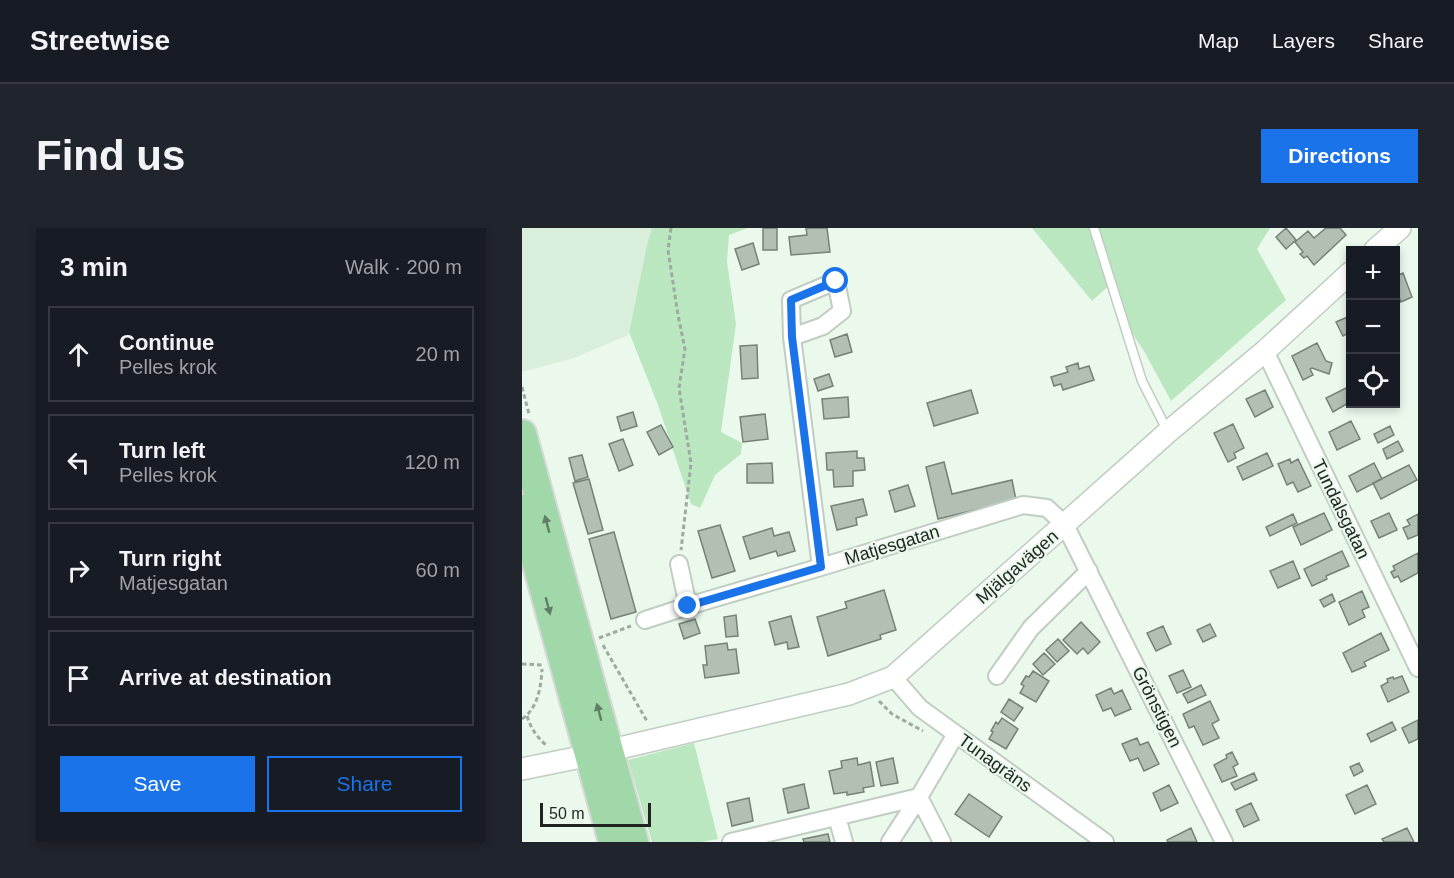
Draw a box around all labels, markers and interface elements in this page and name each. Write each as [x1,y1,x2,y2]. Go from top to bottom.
text: Streetwise [30,25,170,56]
text: Map [1198,29,1239,52]
text: Layers [1272,29,1335,52]
text: Share [1368,29,1424,52]
button: Directions [1261,129,1418,183]
text: Find us [36,132,185,179]
map controls [1346,246,1400,408]
button: + [1346,246,1400,300]
text: 3 min [60,252,128,282]
text: Walk · 200 m [345,256,462,278]
route start [822,267,848,293]
button: − [1346,300,1400,354]
text: Continue [119,330,214,355]
icon: ahead [62,338,95,371]
text: 20 m [416,343,460,365]
button: locate [1346,354,1400,408]
text: Pelles krok [119,356,217,378]
text: Turn left [119,438,205,463]
icon: left [62,446,95,479]
text: 120 m [404,451,460,473]
street label: Tundalsgatan [1308,456,1374,562]
text: Pelles krok [119,464,217,486]
one-way arrow [542,515,551,533]
street label: Matjesgatan [842,521,942,569]
street label: Mjälgavägen [972,526,1062,608]
text: Turn right [119,546,221,571]
icon: right [62,554,95,587]
text: 60 m [416,559,460,581]
text: Matjesgatan [119,572,228,594]
route end [674,592,700,618]
one-way arrow [544,597,554,615]
icon: arrive [62,662,95,695]
street label: Grönstigen [1128,663,1186,751]
text: Arrive at destination [119,665,332,690]
one-way arrow [593,703,603,721]
street label: Tunagräns [955,730,1035,796]
button: Save [60,756,255,812]
button: Share [267,756,462,812]
scale bar [540,800,651,828]
text: 50 m [549,805,585,822]

